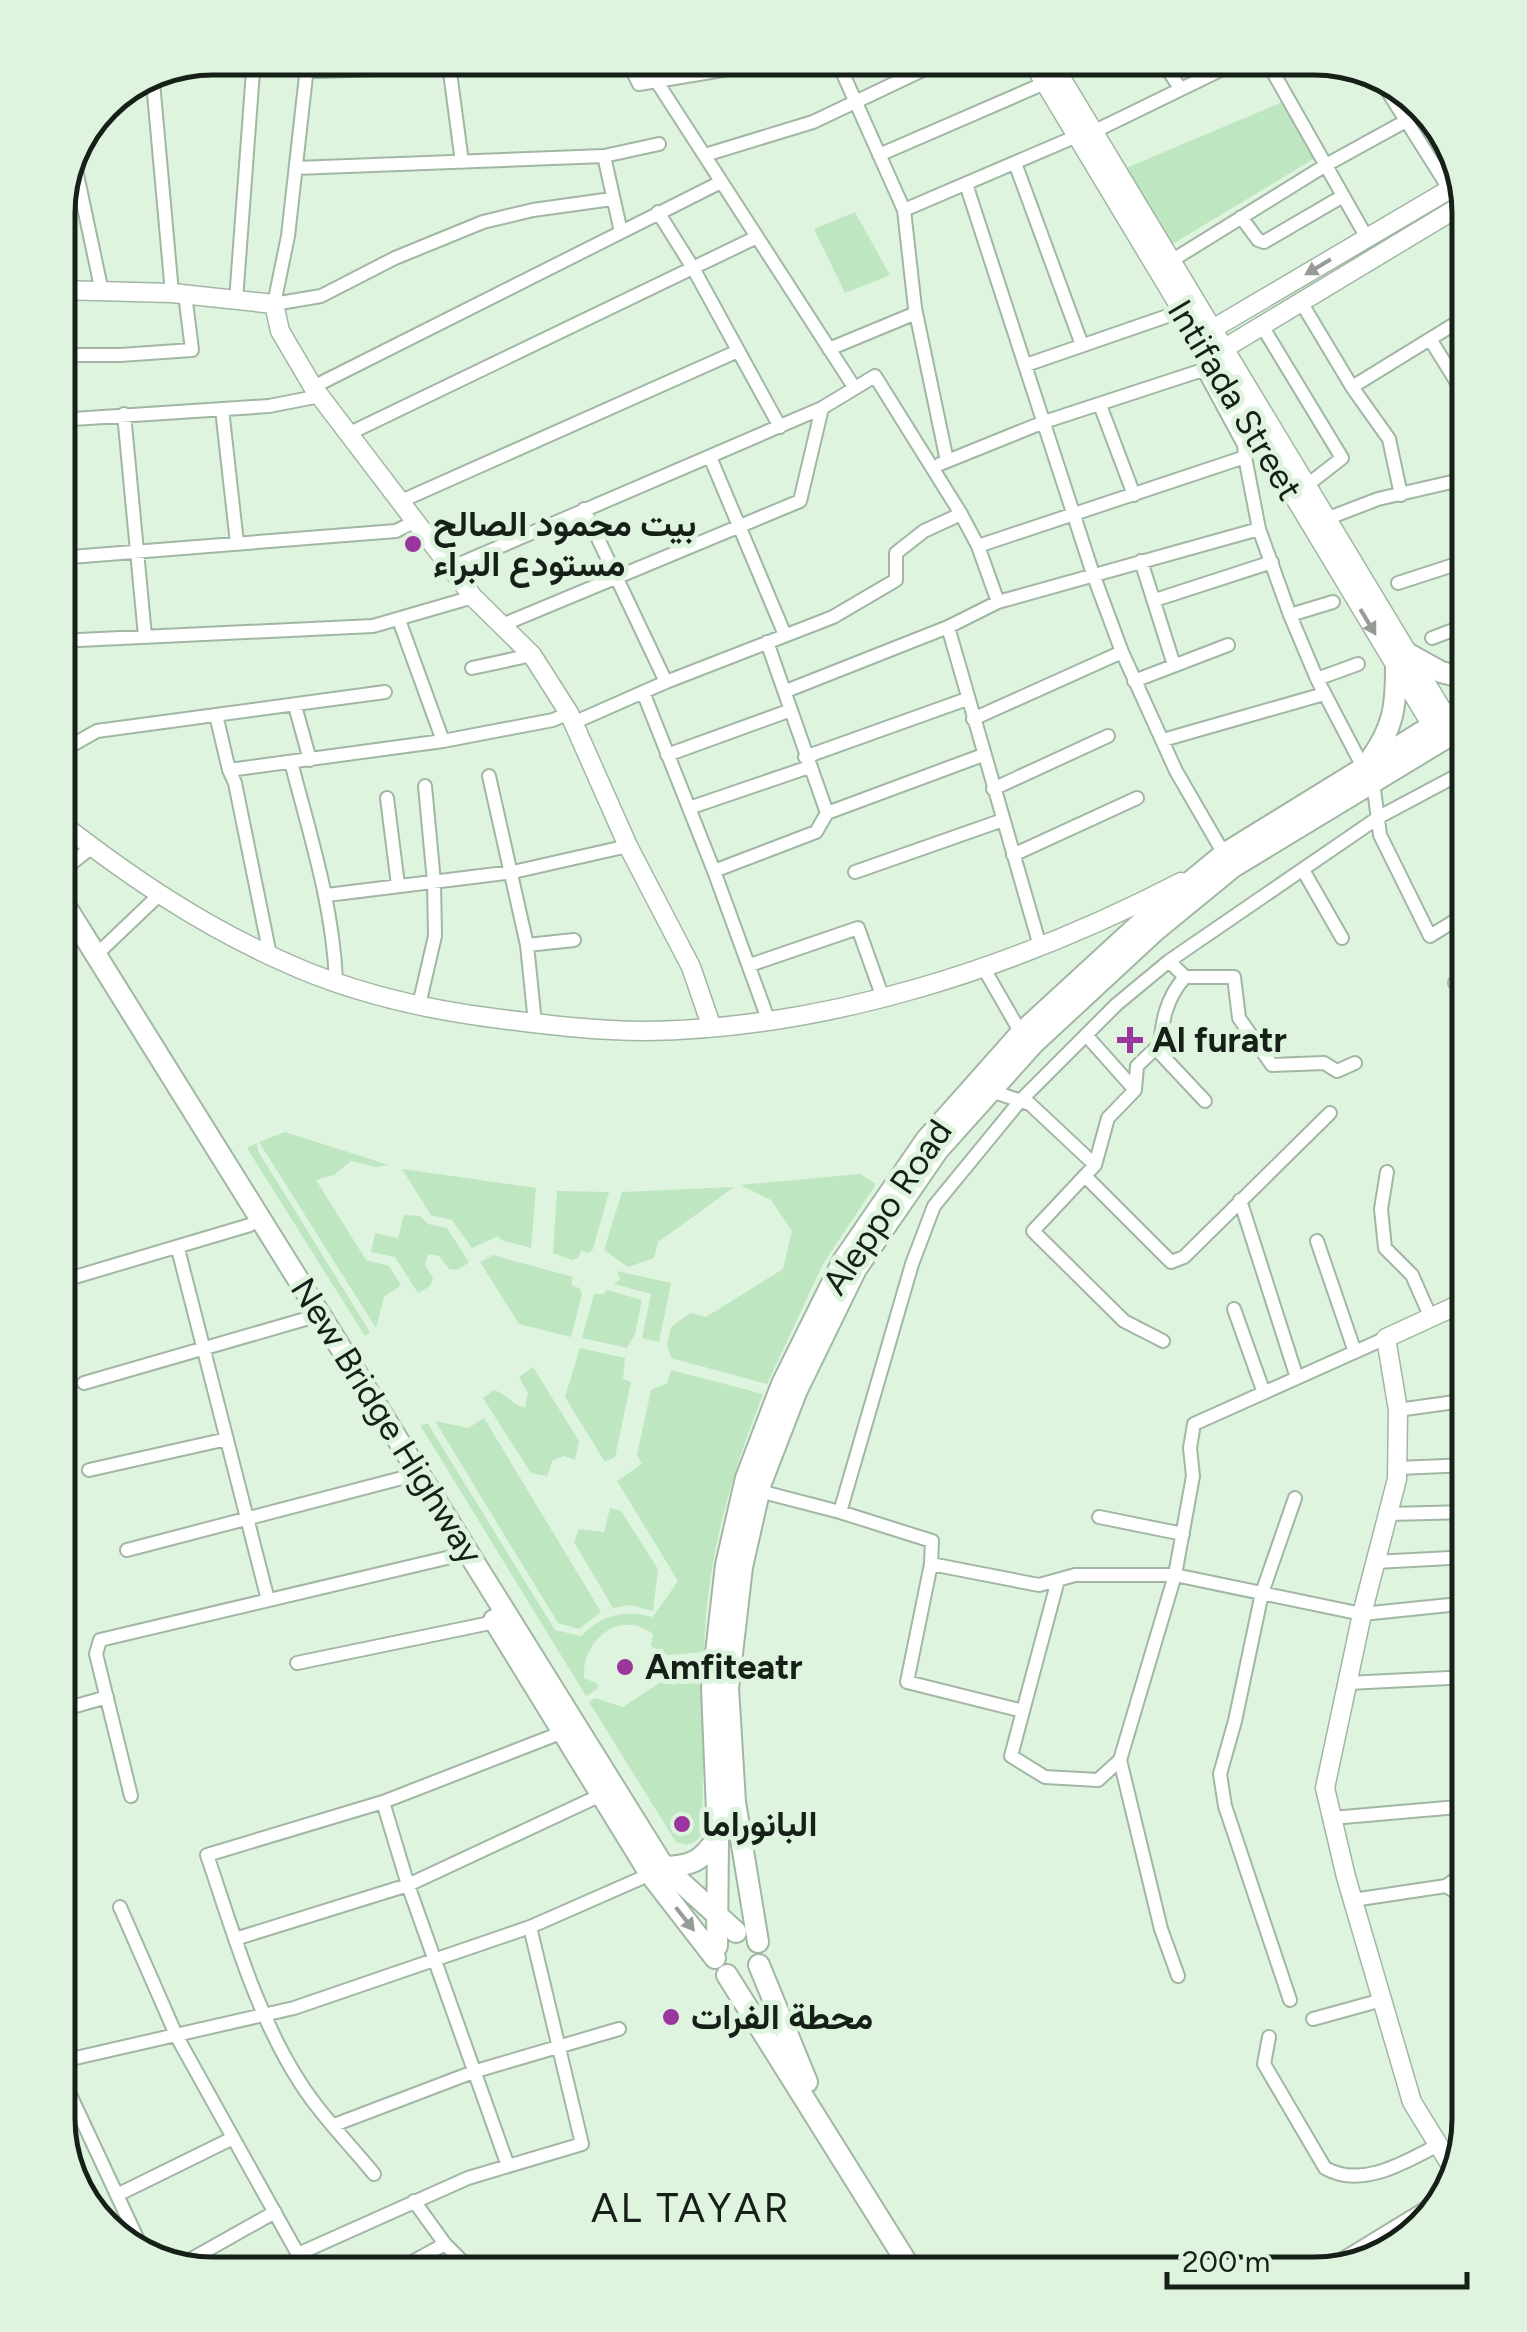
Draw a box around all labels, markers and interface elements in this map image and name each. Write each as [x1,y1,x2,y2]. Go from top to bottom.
one-way arrow [1304,258,1332,275]
street label: Intifada Street [1159,292,1311,508]
place label: بيت محمود الصالح مستودع البراء [433,503,696,588]
marker: بيت محمود الصالح مستودع البراء [402,533,424,555]
one-way arrow [1359,608,1376,636]
place label: Al furatr [1152,1019,1287,1061]
marker: Al furatr [1117,1027,1143,1053]
street label: Aleppo Road [813,1112,961,1302]
street label: New Bridge Highway [282,1270,492,1572]
place label: Amfiteatr [645,1646,803,1688]
marker: Amfiteatr [614,1656,636,1678]
place label: البانوراما [702,1803,817,1846]
marker: البانوراما [671,1813,693,1835]
one-way arrow [675,1906,695,1932]
place label: محطة الفرات [691,1996,873,2039]
marker: محطة الفرات [660,2006,682,2028]
district label: AL TAYAR [591,2184,791,2232]
scale bar [1167,2227,1467,2289]
text: 200 m [1182,2243,1270,2280]

